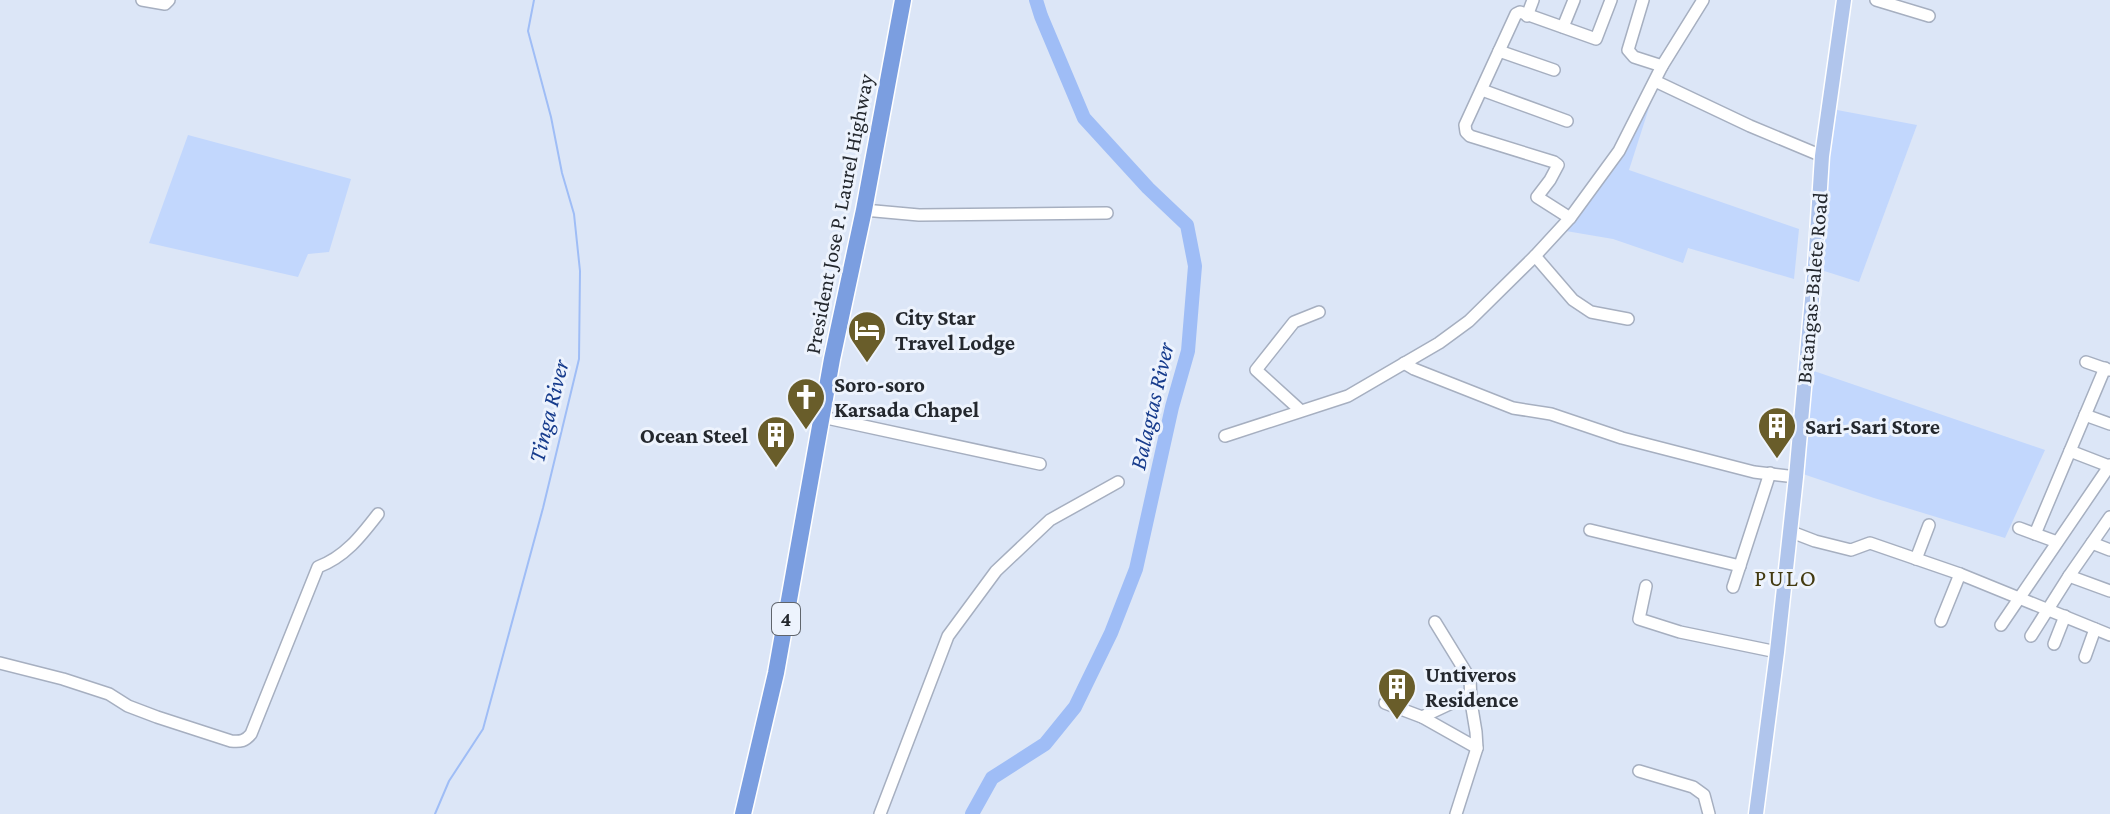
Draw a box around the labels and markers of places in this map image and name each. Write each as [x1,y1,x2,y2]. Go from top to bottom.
place label: City Star Travel Lodge [895,305,1015,355]
hotel icon: City Star Travel Lodge [846,309,888,364]
place label: Soro-soro Karsada Chapel [834,372,980,422]
church icon: Soro-soro Karsada Chapel [785,376,827,431]
building icon: Sari-Sari Store [1756,405,1798,460]
building icon: Ocean Steel [755,414,797,469]
place label: Sari-Sari Store [1805,414,1940,439]
place label: Ocean Steel [640,423,749,448]
place label: Untiveros Residence [1425,662,1519,712]
building icon: Untiveros Residence [1376,666,1418,721]

